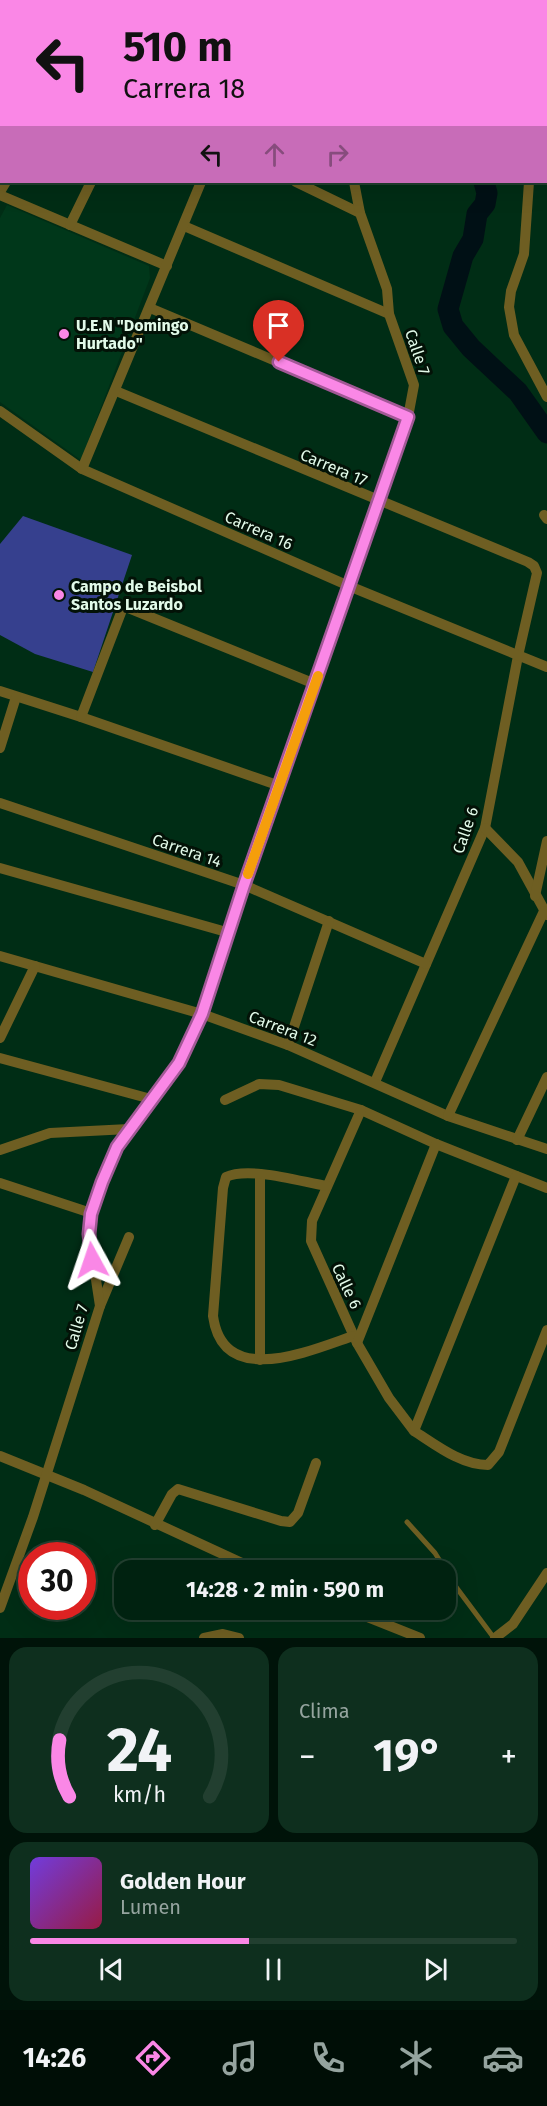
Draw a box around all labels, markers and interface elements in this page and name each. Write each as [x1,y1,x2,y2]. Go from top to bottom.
text: 510 m [123,22,233,72]
icon: left [24,24,102,102]
text: Carrera 18 [123,73,245,105]
icon: left [195,138,228,171]
icon: ahead [258,138,291,171]
icon: right [321,138,354,171]
pin [253,300,304,362]
icon: arrive [262,309,295,342]
place label: U.E.N "Domingo Hurtado" [76,316,189,353]
marker: U.E.N "Domingo Hurtado" [57,327,71,341]
street label: Calle 7 [401,327,434,377]
street label: Carrera 17 [298,445,370,490]
street label: Carrera 16 [222,507,296,554]
place label: Campo de Beisbol Santos Luzardo [71,577,202,614]
marker: Campo de Beisbol Santos Luzardo [52,588,66,602]
street label: Calle 6 [449,804,482,856]
street label: Carrera 14 [150,830,224,871]
street label: Carrera 12 [246,1007,320,1050]
position arrow [60,1228,124,1292]
street label: Calle 6 [328,1260,365,1312]
street label: Calle 7 [61,1302,92,1352]
speed limit sign: 30 [18,1542,96,1620]
text: 14:28 · 2 min · 590 m [186,1576,384,1603]
text: Clima [299,1699,350,1723]
text: 24 [106,1713,172,1788]
text: 19° [373,1729,443,1783]
text: − [299,1737,316,1777]
text: + [501,1737,517,1777]
text: km/h [112,1782,166,1808]
text: Golden Hour [120,1868,246,1895]
text: Lumen [120,1895,181,1919]
icon: previous [95,1953,128,1986]
icon: pause [257,1953,290,1986]
icon: next [419,1953,452,1986]
icon: directions [132,2037,174,2079]
icon: music [219,2037,261,2079]
icon: phone [307,2037,349,2079]
icon: climate [395,2037,437,2079]
icon: car [482,2037,524,2079]
text: 14:26 [23,2042,86,2074]

